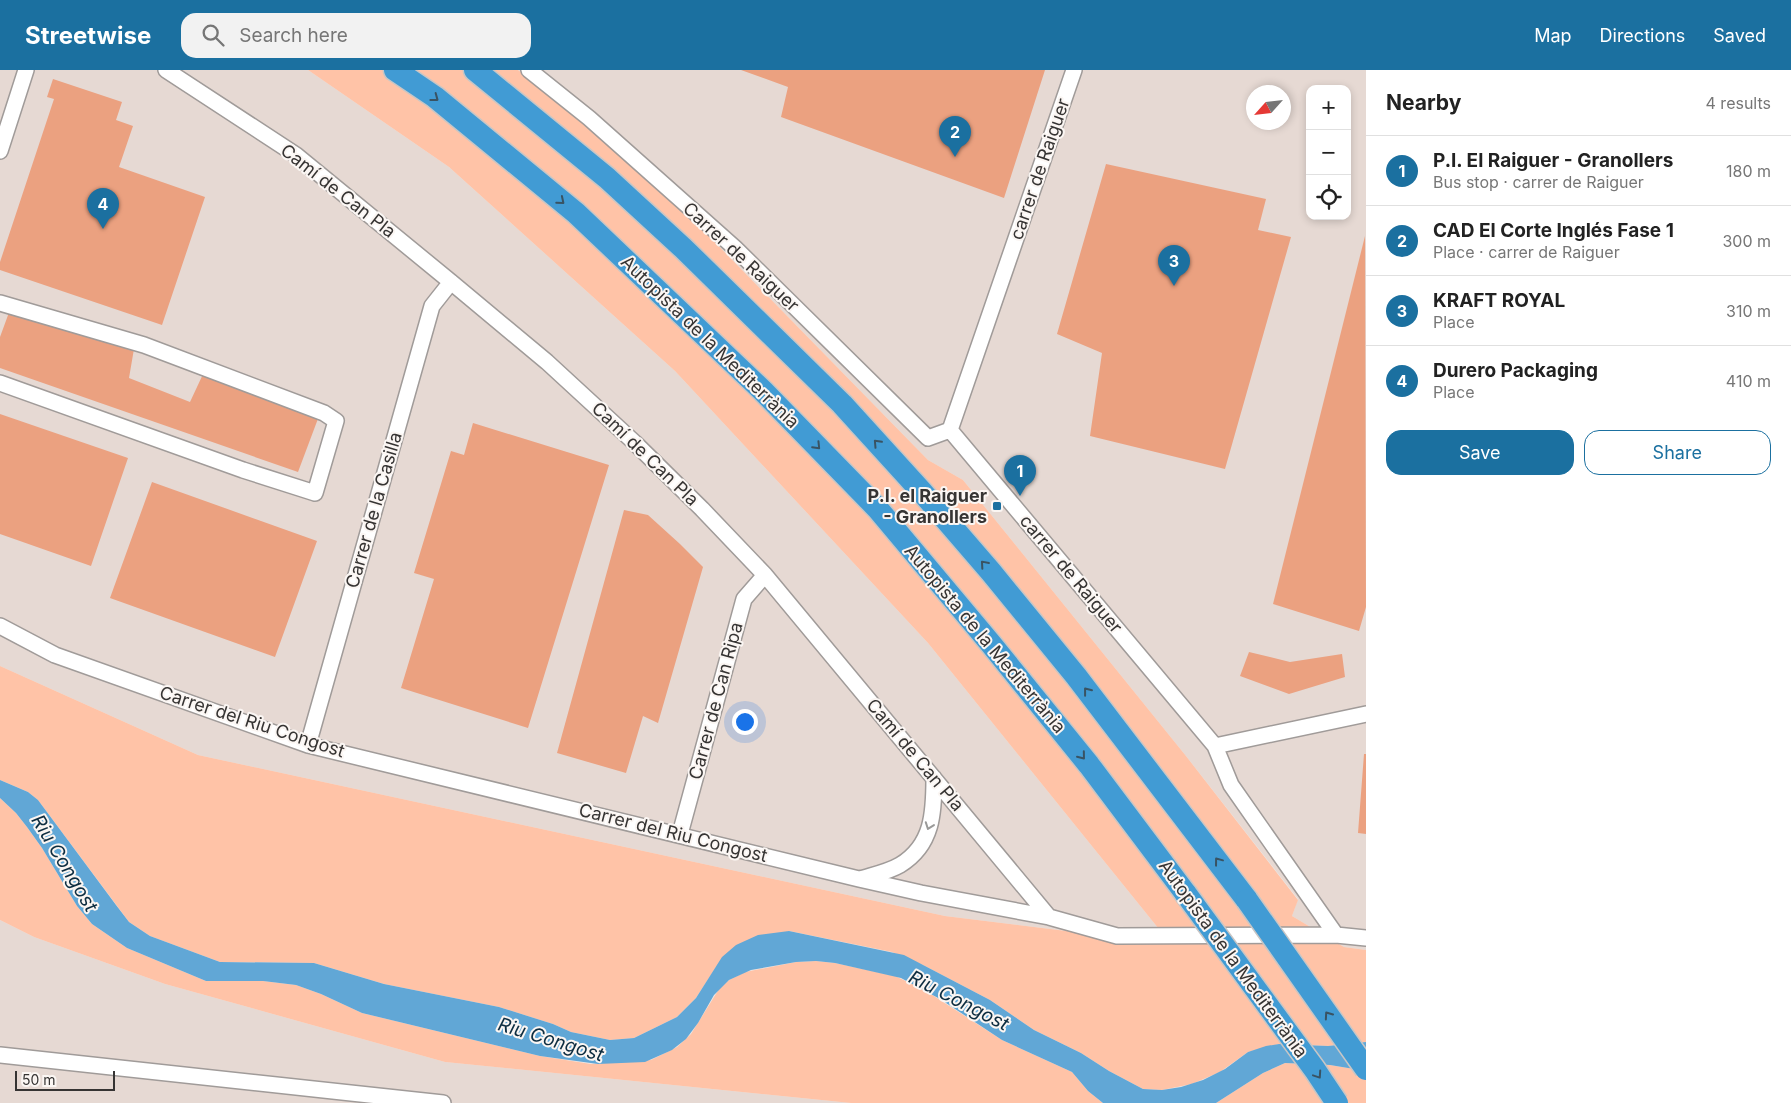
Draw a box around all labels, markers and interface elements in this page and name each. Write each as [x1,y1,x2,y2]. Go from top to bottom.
search box [181,13,531,58]
text: Streetwise [25,21,151,50]
icon: search [199,21,227,49]
text: Search here [239,24,348,47]
text: Map [1534,25,1572,46]
text: Directions [1600,25,1685,46]
text: Saved [1713,25,1766,46]
north arrow [1246,85,1291,130]
map controls [1306,85,1351,220]
button: + [1306,85,1351,130]
text: Nearby [1386,90,1461,115]
one-way arrow [429,92,438,100]
text: 4 results [1706,93,1771,113]
street label: carrer de Raiguer [1006,95,1074,242]
pin: 2 [939,116,971,157]
button: − [1306,130,1351,175]
street label: Camí de Can Pla [277,139,400,242]
text: P.I. El Raiguer - Granollers [1433,149,1673,172]
text: 1 [1399,161,1405,181]
text: 180 m [1726,161,1771,181]
text: Bus stop · carrer de Raiguer [1433,172,1644,192]
button: locate [1306,175,1351,220]
pin: 4 [87,188,119,229]
one-way arrow [555,195,564,203]
street label: Carrer de Raiguer [679,198,804,316]
text: CAD El Corte Inglés Fase 1 [1433,219,1674,242]
text: 2 [1397,231,1407,251]
text: 300 m [1722,231,1771,251]
text: Place · carrer de Raiguer [1433,242,1620,262]
pin: 3 [1158,245,1190,286]
street label: Autopista de la Mediterrània [617,251,804,432]
text: KRAFT ROYAL [1433,289,1565,312]
text: 3 [1397,301,1407,321]
text: 310 m [1726,301,1771,321]
text: Place [1433,312,1475,332]
text: Durero Packaging [1433,359,1598,382]
text: 4 [1397,371,1407,391]
text: 410 m [1726,371,1771,391]
text: Place [1433,382,1475,402]
street label: Camí de Can Pla [588,397,703,510]
street label: Carrer de la Casilla [341,429,406,590]
button: Save [1386,430,1574,475]
button: Share [1584,430,1771,475]
one-way arrow [874,439,883,448]
one-way arrow [811,441,820,450]
pin: 1 [1004,455,1036,496]
place label: P.I. el Raiguer - Granollers [868,485,987,527]
marker: P.I. el Raiguer - Granollers [991,500,1003,512]
street label: carrer de Raiguer [1016,510,1127,637]
street label: Autopista de la Mediterrània [900,540,1070,737]
one-way arrow [981,561,990,570]
street label: Carrer de Can Ripa [684,620,747,782]
street label: Carrer del Riu Congost [157,682,348,761]
one-way arrow [1084,688,1092,697]
street label: Camí de Can Pla [862,694,968,815]
your location [732,709,758,735]
one-way arrow [1076,750,1084,759]
street label: Carrer del Riu Congost [577,799,770,866]
water label: Riu Congost [27,811,103,917]
one-way arrow [925,822,935,830]
street label: Autopista de la Mediterrània [1155,856,1312,1062]
one-way arrow [1215,858,1223,867]
water label: Riu Congost [905,965,1013,1036]
one-way arrow [1325,1011,1334,1020]
water label: Riu Congost [495,1013,607,1067]
scale bar [15,1068,115,1091]
one-way arrow [1312,1069,1321,1078]
text: 50 m [22,1071,56,1088]

